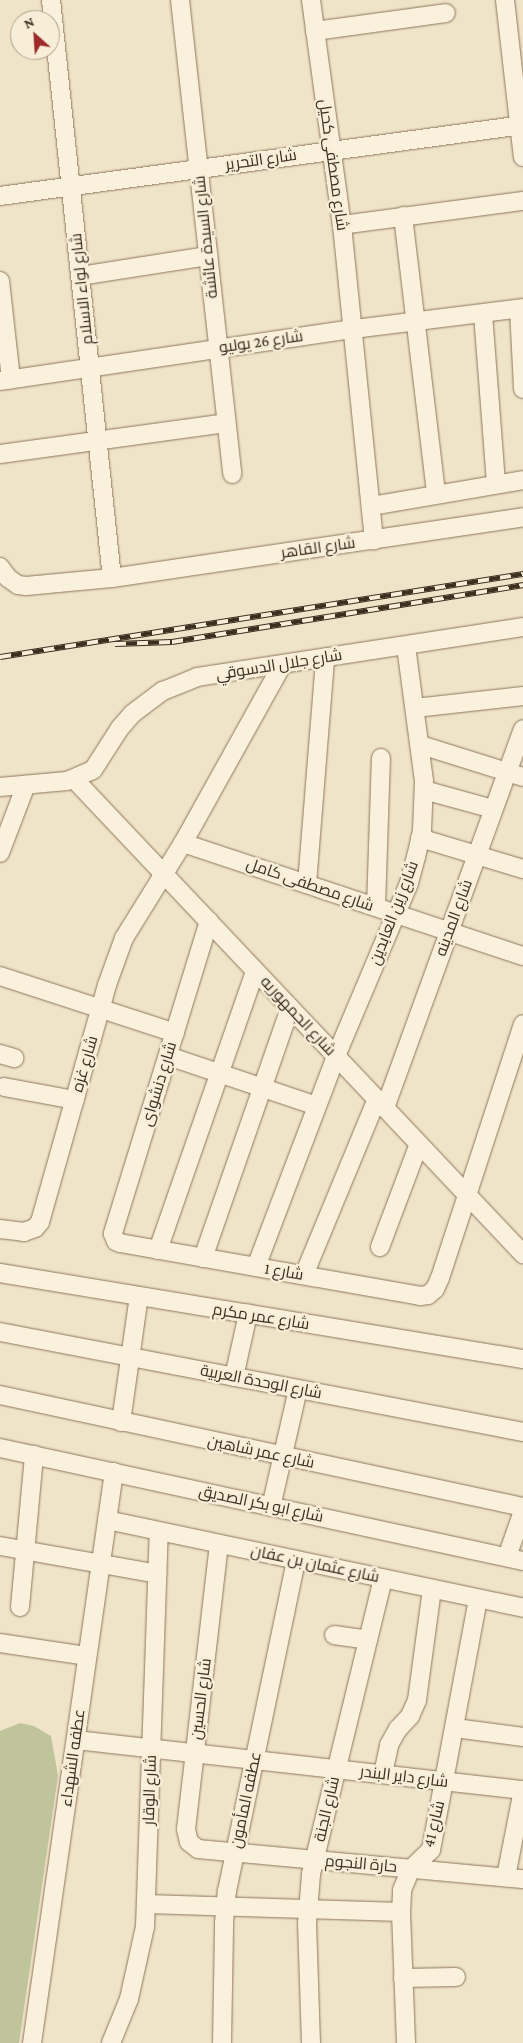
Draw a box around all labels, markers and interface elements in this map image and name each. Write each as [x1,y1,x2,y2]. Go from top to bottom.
north arrow [10,10,60,60]
text: N [21,13,37,32]
street label: شارع مصطفى كحيل [314,98,352,232]
street label: شارع التحرير [224,145,298,175]
street label: شارع السيدة عائشة [190,175,222,299]
street label: شارع لواء الاسلام [67,232,97,346]
street label: شارع 26 يوليو [218,327,304,357]
street label: شارع القاهر [279,533,357,563]
street label: شارع جلال الدسوقي [214,646,344,684]
street label: شارع مصطفى كامل [244,854,376,916]
street label: شارع زين العابدين [365,858,423,968]
street label: شارع المدينه [431,877,477,959]
street label: شارع الجمهوريه [256,972,340,1060]
street label: شارع غزه [68,1034,102,1094]
street label: شارع دنشواى [137,1039,181,1129]
street label: شارع 1 [263,1259,305,1285]
street label: شارع عمر مكرم [211,1300,311,1334]
street label: شارع الوحدة العربية [198,1361,324,1403]
street label: شارع عمر شاهين [206,1431,316,1473]
street label: شارع ابو بكر الصديق [197,1481,325,1527]
street label: شارع عثمان بن عفان [249,1541,381,1587]
street label: شارع الحسين [186,1657,216,1741]
street label: عطفه الشهداء [57,1708,89,1808]
street label: عطفه المأمون [226,1750,266,1850]
street label: شارع الوقار [139,1754,161,1826]
street label: شارع داير البندر [359,1762,449,1792]
street label: شارع الجنة [310,1775,344,1843]
street label: شارع 41 [419,1799,449,1849]
street label: حارة النجوم [324,1851,398,1877]

